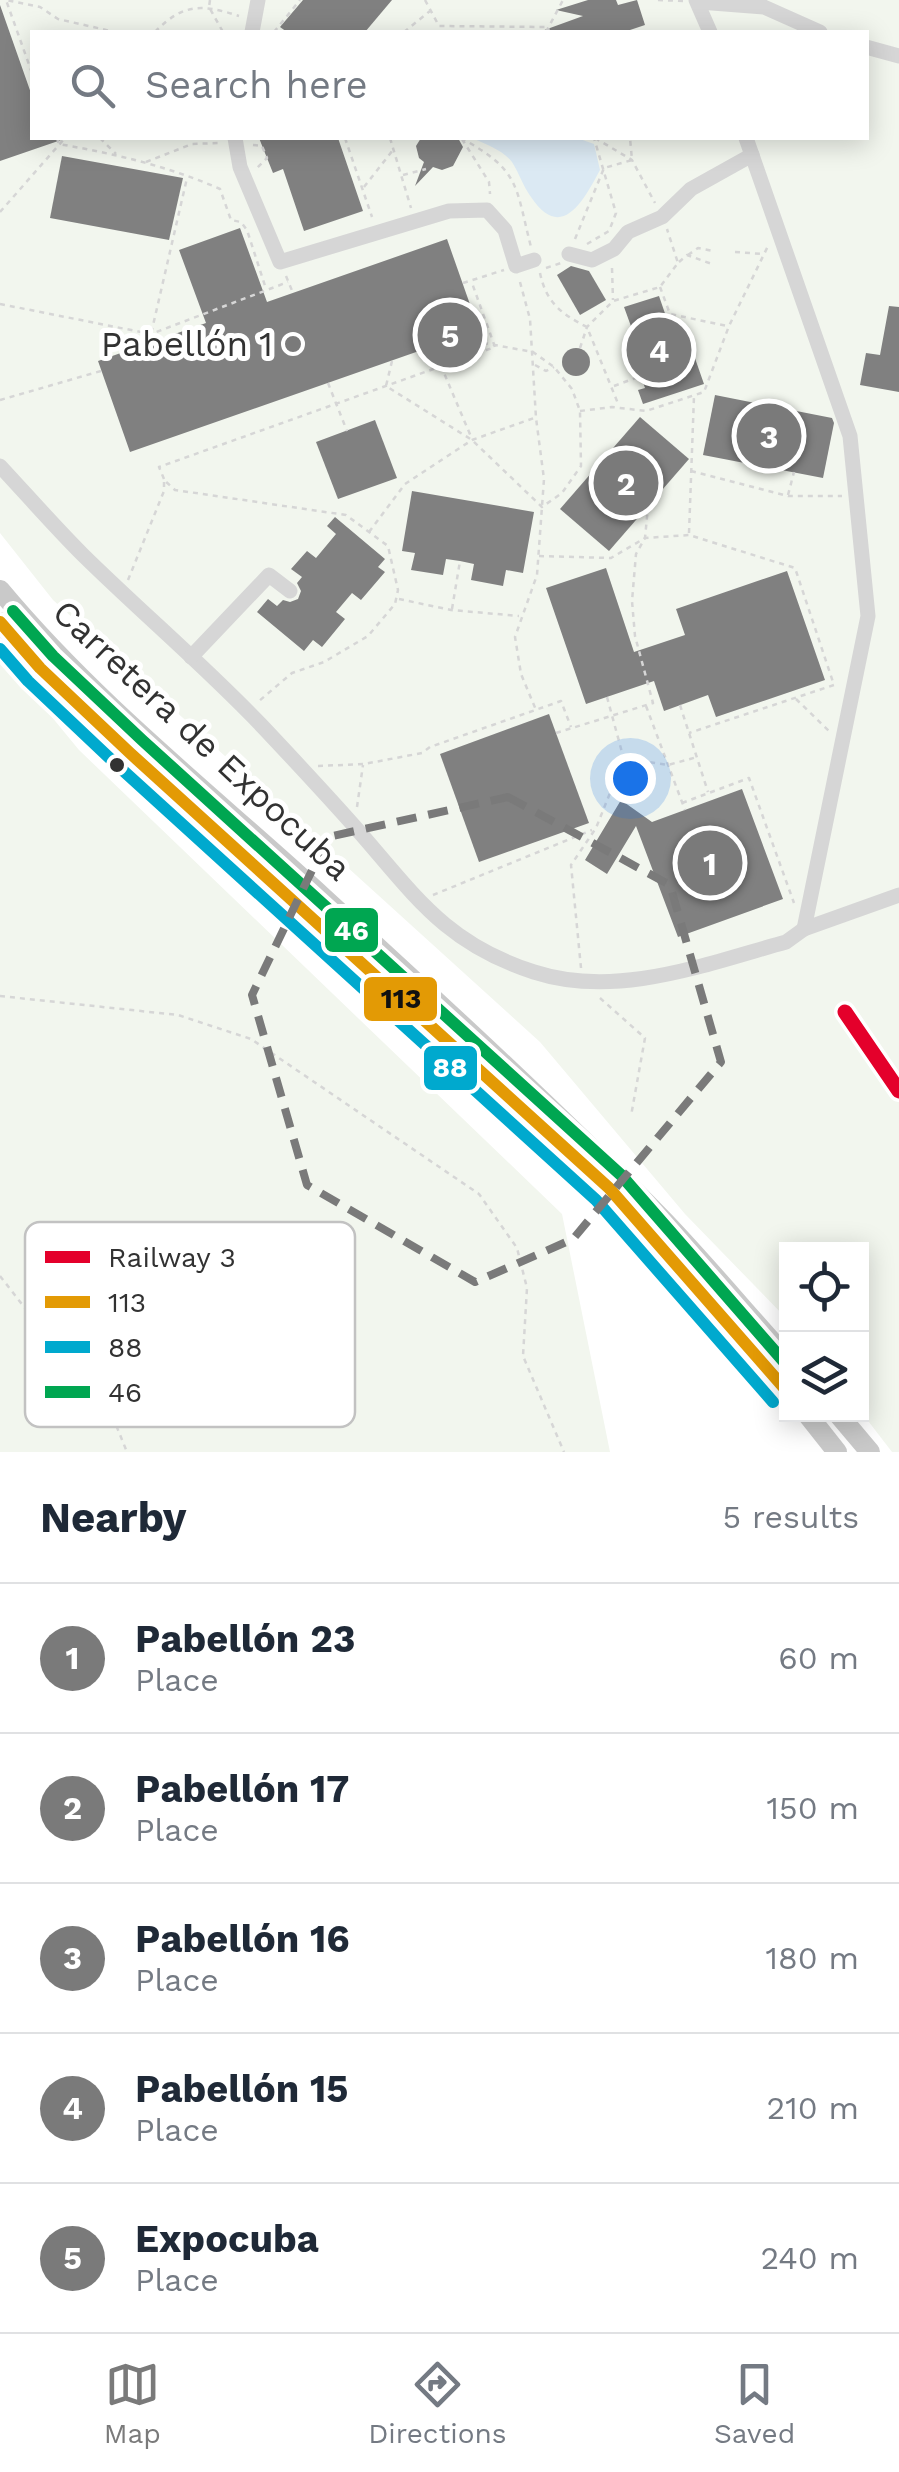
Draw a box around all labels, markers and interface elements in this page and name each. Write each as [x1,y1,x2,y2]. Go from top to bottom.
search box [30,30,869,140]
icon: search [65,58,120,113]
text: Search here [145,63,368,107]
pin: 5 [418,298,482,372]
pin: 4 [626,312,692,388]
place label: Pabellón 1 [101,323,273,365]
marker: Pabellón 1 [282,333,304,355]
pin: 3 [736,398,802,474]
pin: 2 [594,446,658,520]
street label: Carretera de Expocuba [44,591,360,889]
your location [605,753,656,804]
unlabelled marker [107,755,127,775]
pin: 1 [678,826,742,900]
line badge: 46 [323,906,380,954]
text: 46 [333,914,369,947]
line badge: 113 [362,975,439,1023]
text: 113 [381,982,421,1015]
line badge: 88 [422,1044,479,1092]
text: 88 [432,1051,468,1084]
legend [25,1222,355,1427]
text: Railway 3 [108,1241,236,1274]
map controls [779,1242,869,1422]
button: locate [779,1242,869,1332]
text: 113 [108,1286,146,1319]
text: 88 [108,1331,143,1364]
button: layers [779,1332,869,1422]
text: 46 [108,1376,142,1409]
text: Nearby [40,1493,187,1542]
text: 5 results [722,1498,859,1536]
text: Pabellón 23 [135,1617,355,1661]
text: 1 [66,1639,79,1677]
text: 60 m [778,1639,859,1677]
text: Place [135,1661,219,1699]
text: Pabellón 17 [135,1767,349,1811]
text: 2 [63,1789,82,1827]
text: 150 m [767,1789,859,1827]
text: Place [135,1811,219,1849]
text: Pabellón 16 [135,1917,350,1961]
text: 3 [63,1939,82,1977]
text: 180 m [765,1939,859,1977]
text: Place [135,1961,219,1999]
text: Pabellón 15 [135,2067,349,2111]
text: 4 [62,2089,83,2127]
text: 210 m [767,2089,859,2127]
text: Place [135,2111,219,2149]
text: Expocuba [135,2217,319,2261]
text: 5 [63,2239,82,2277]
text: 240 m [760,2239,859,2277]
text: Place [135,2261,219,2299]
tab: Map [104,2357,161,2450]
tab: Directions [368,2357,507,2450]
tab: Saved [714,2357,795,2450]

